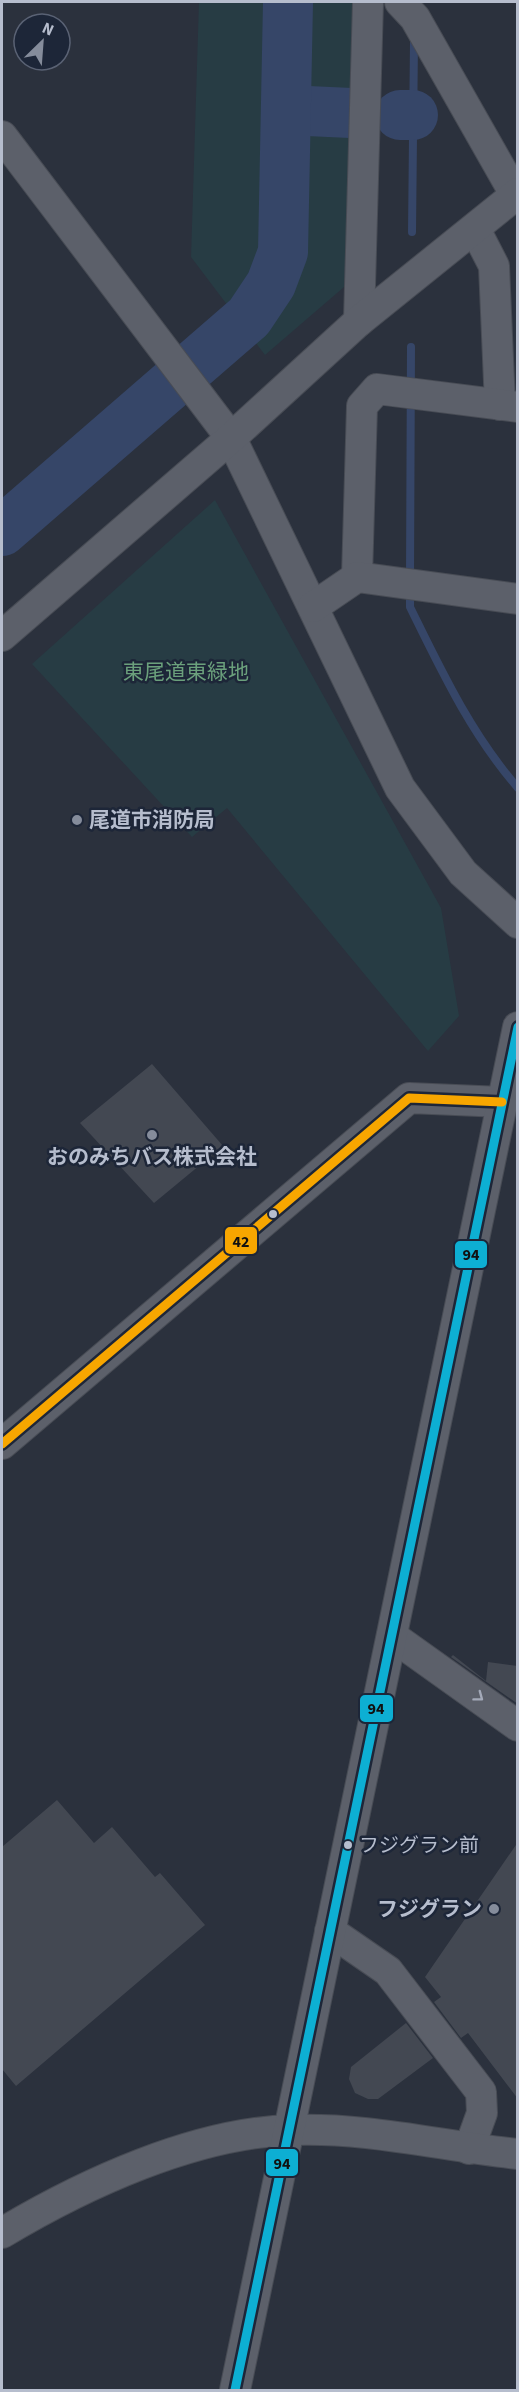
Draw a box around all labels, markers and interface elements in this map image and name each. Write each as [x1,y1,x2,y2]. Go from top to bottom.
north arrow [12,12,72,72]
text: N [38,17,57,42]
park label: 東尾道東緑地 [123,657,249,687]
place label: 尾道市消防局 [89,805,215,835]
marker: 尾道市消防局 [70,813,84,827]
marker: おのみちバス株式会社 [145,1128,159,1142]
place label: おのみちバス株式会社 [47,1142,257,1172]
unlabelled marker [267,1208,279,1220]
line badge: 42 [224,1226,258,1255]
text: 42 [233,1231,249,1253]
line badge: 94 [454,1240,488,1269]
text: 94 [463,1244,480,1266]
one-way arrow [473,1690,484,1701]
line badge: 94 [359,1694,394,1723]
text: 94 [368,1698,385,1720]
place label: フジグラン前 [359,1832,479,1860]
marker: フジグラン前 [342,1839,354,1851]
place label: フジグラン [377,1894,482,1924]
marker: フジグラン [487,1902,501,1916]
line badge: 94 [265,2148,299,2177]
text: 94 [274,2153,291,2175]

